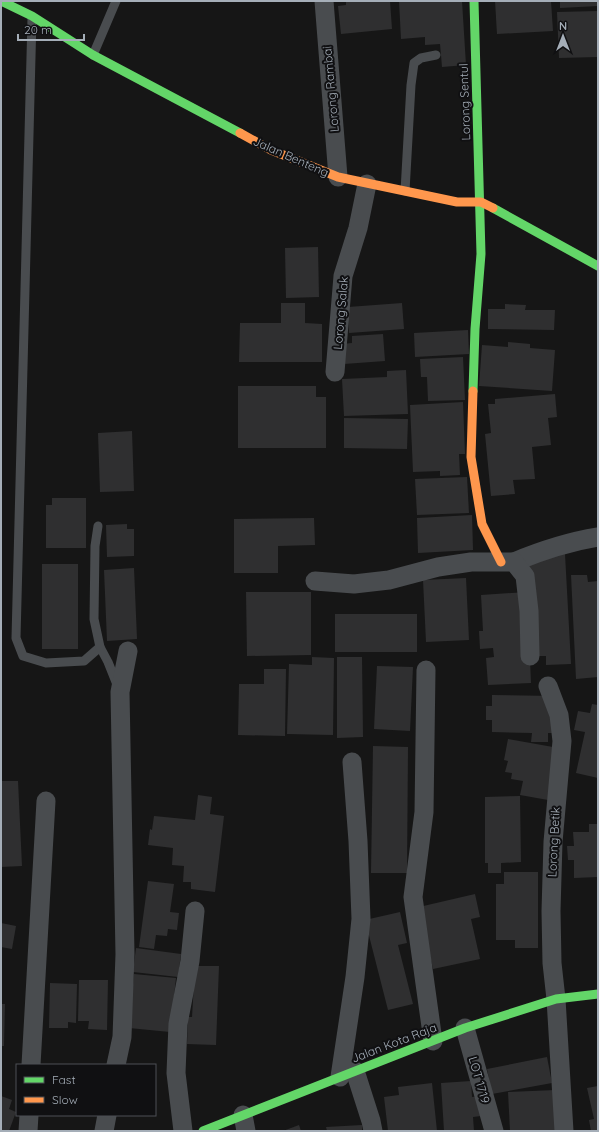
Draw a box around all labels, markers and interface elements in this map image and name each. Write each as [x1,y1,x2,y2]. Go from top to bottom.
scale bar [18,16,84,42]
north arrow [543,16,583,56]
text: N [559,19,567,33]
text: 20 m [24,22,52,37]
street label: Lorong Rambai [319,45,342,133]
street label: Lorong Sentul [456,63,473,141]
street label: Jalan Benteng [251,133,331,180]
street label: Lorong Salak [330,276,351,350]
street label: Lorong Betik [544,806,563,878]
street label: Jalan Kota Raja [349,1019,439,1066]
street label: LOT 1719 [466,1055,493,1105]
legend [16,1064,156,1116]
text: Fast [52,1072,76,1087]
text: Slow [52,1092,78,1107]

